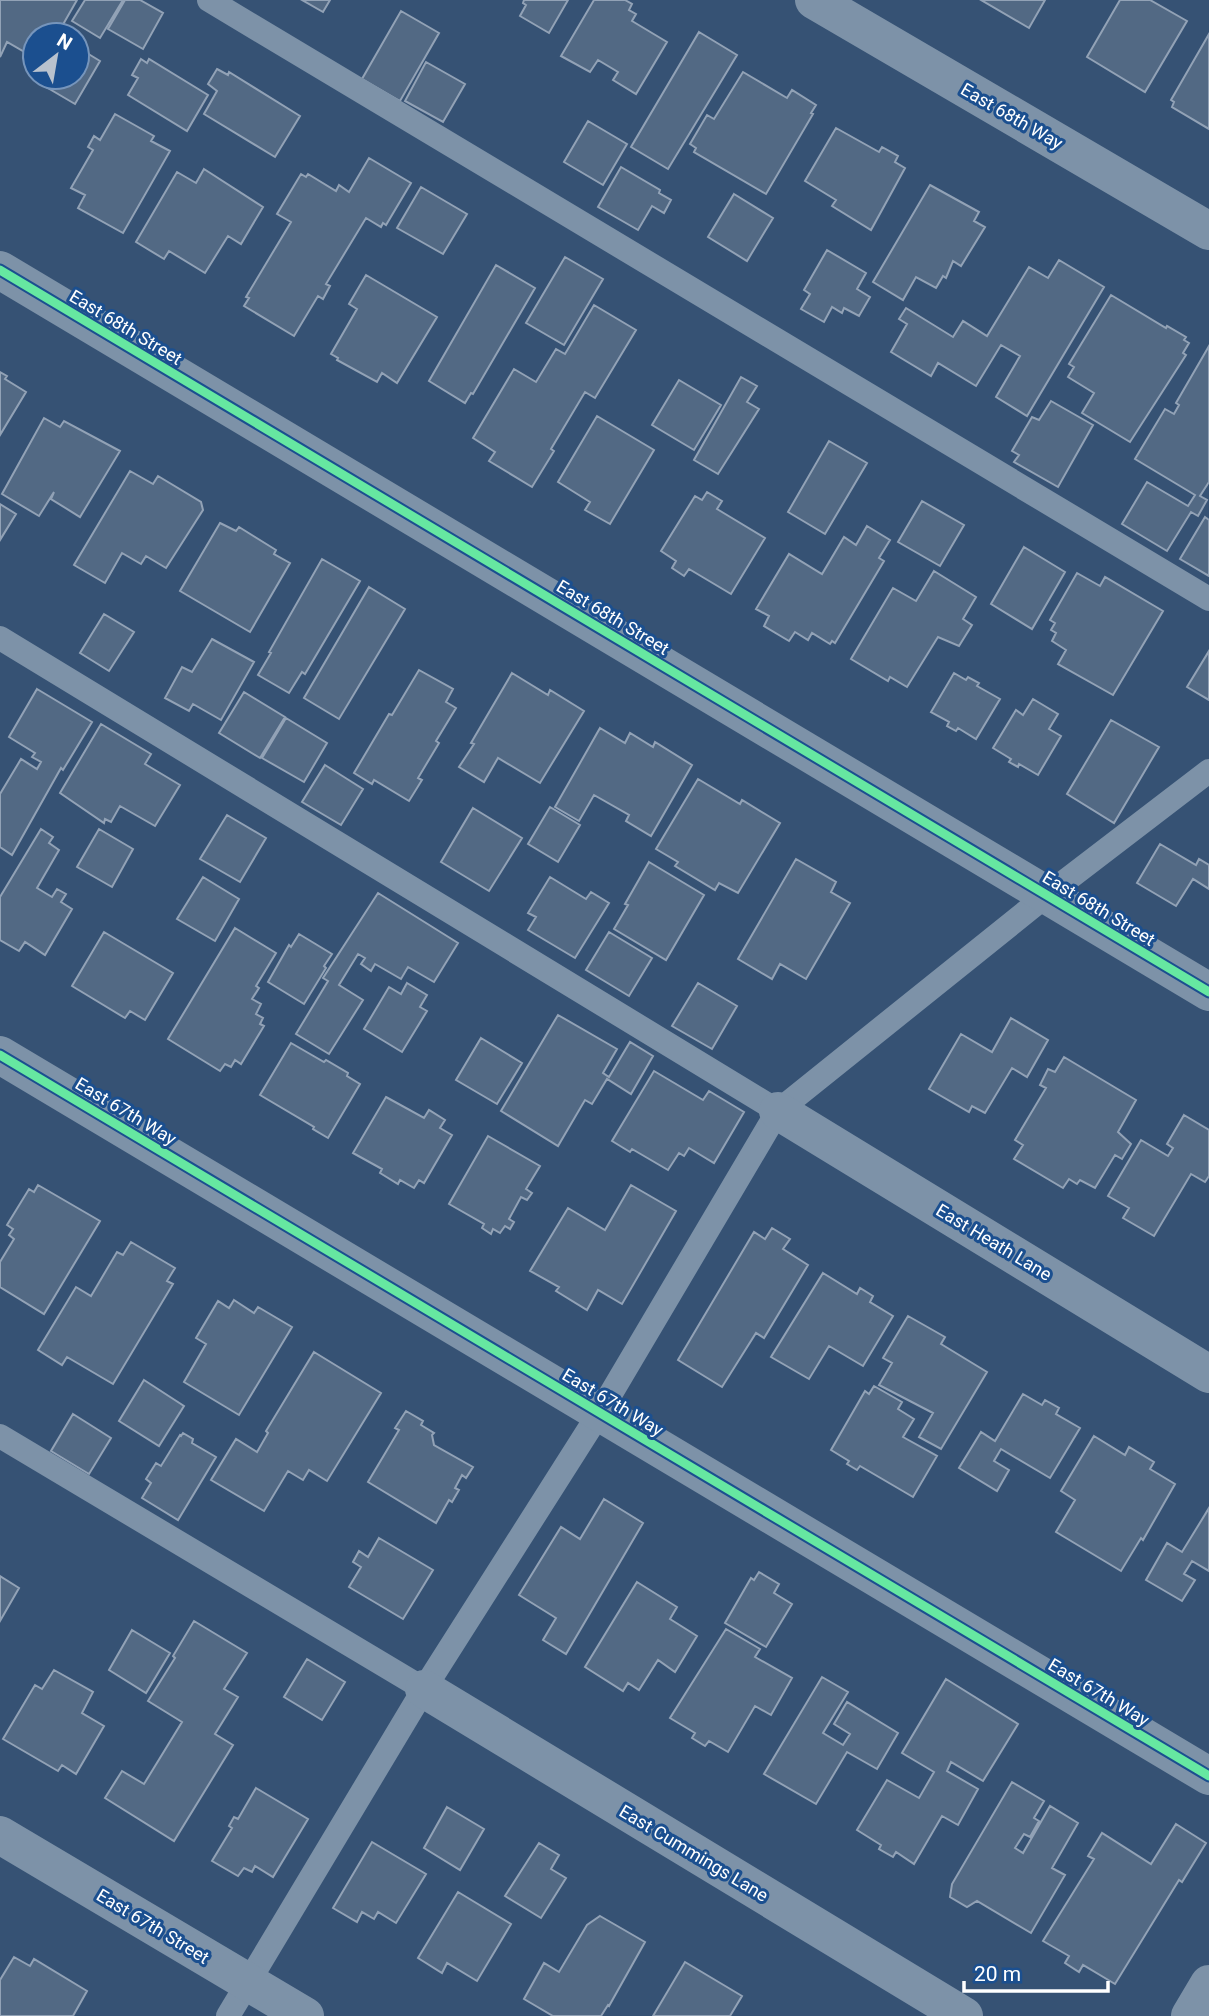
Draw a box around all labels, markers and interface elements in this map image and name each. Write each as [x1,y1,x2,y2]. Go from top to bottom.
north arrow [21,21,91,91]
text: N [53,29,76,55]
street label: East 68th Way [957,78,1067,154]
street label: East 68th Street [66,285,186,369]
street label: East 68th Street [553,575,673,659]
street label: East 68th Street [1039,866,1159,950]
street label: East 67th Way [72,1073,181,1150]
street label: East Heath Lane [932,1199,1056,1285]
street label: East 67th Way [559,1364,668,1441]
street label: East 67th Way [1045,1654,1154,1731]
street label: East Cummings Lane [616,1800,772,1906]
street label: East 67th Street [93,1884,213,1968]
scale bar [964,1950,1108,1994]
text: 20 m [974,1962,1021,1986]

